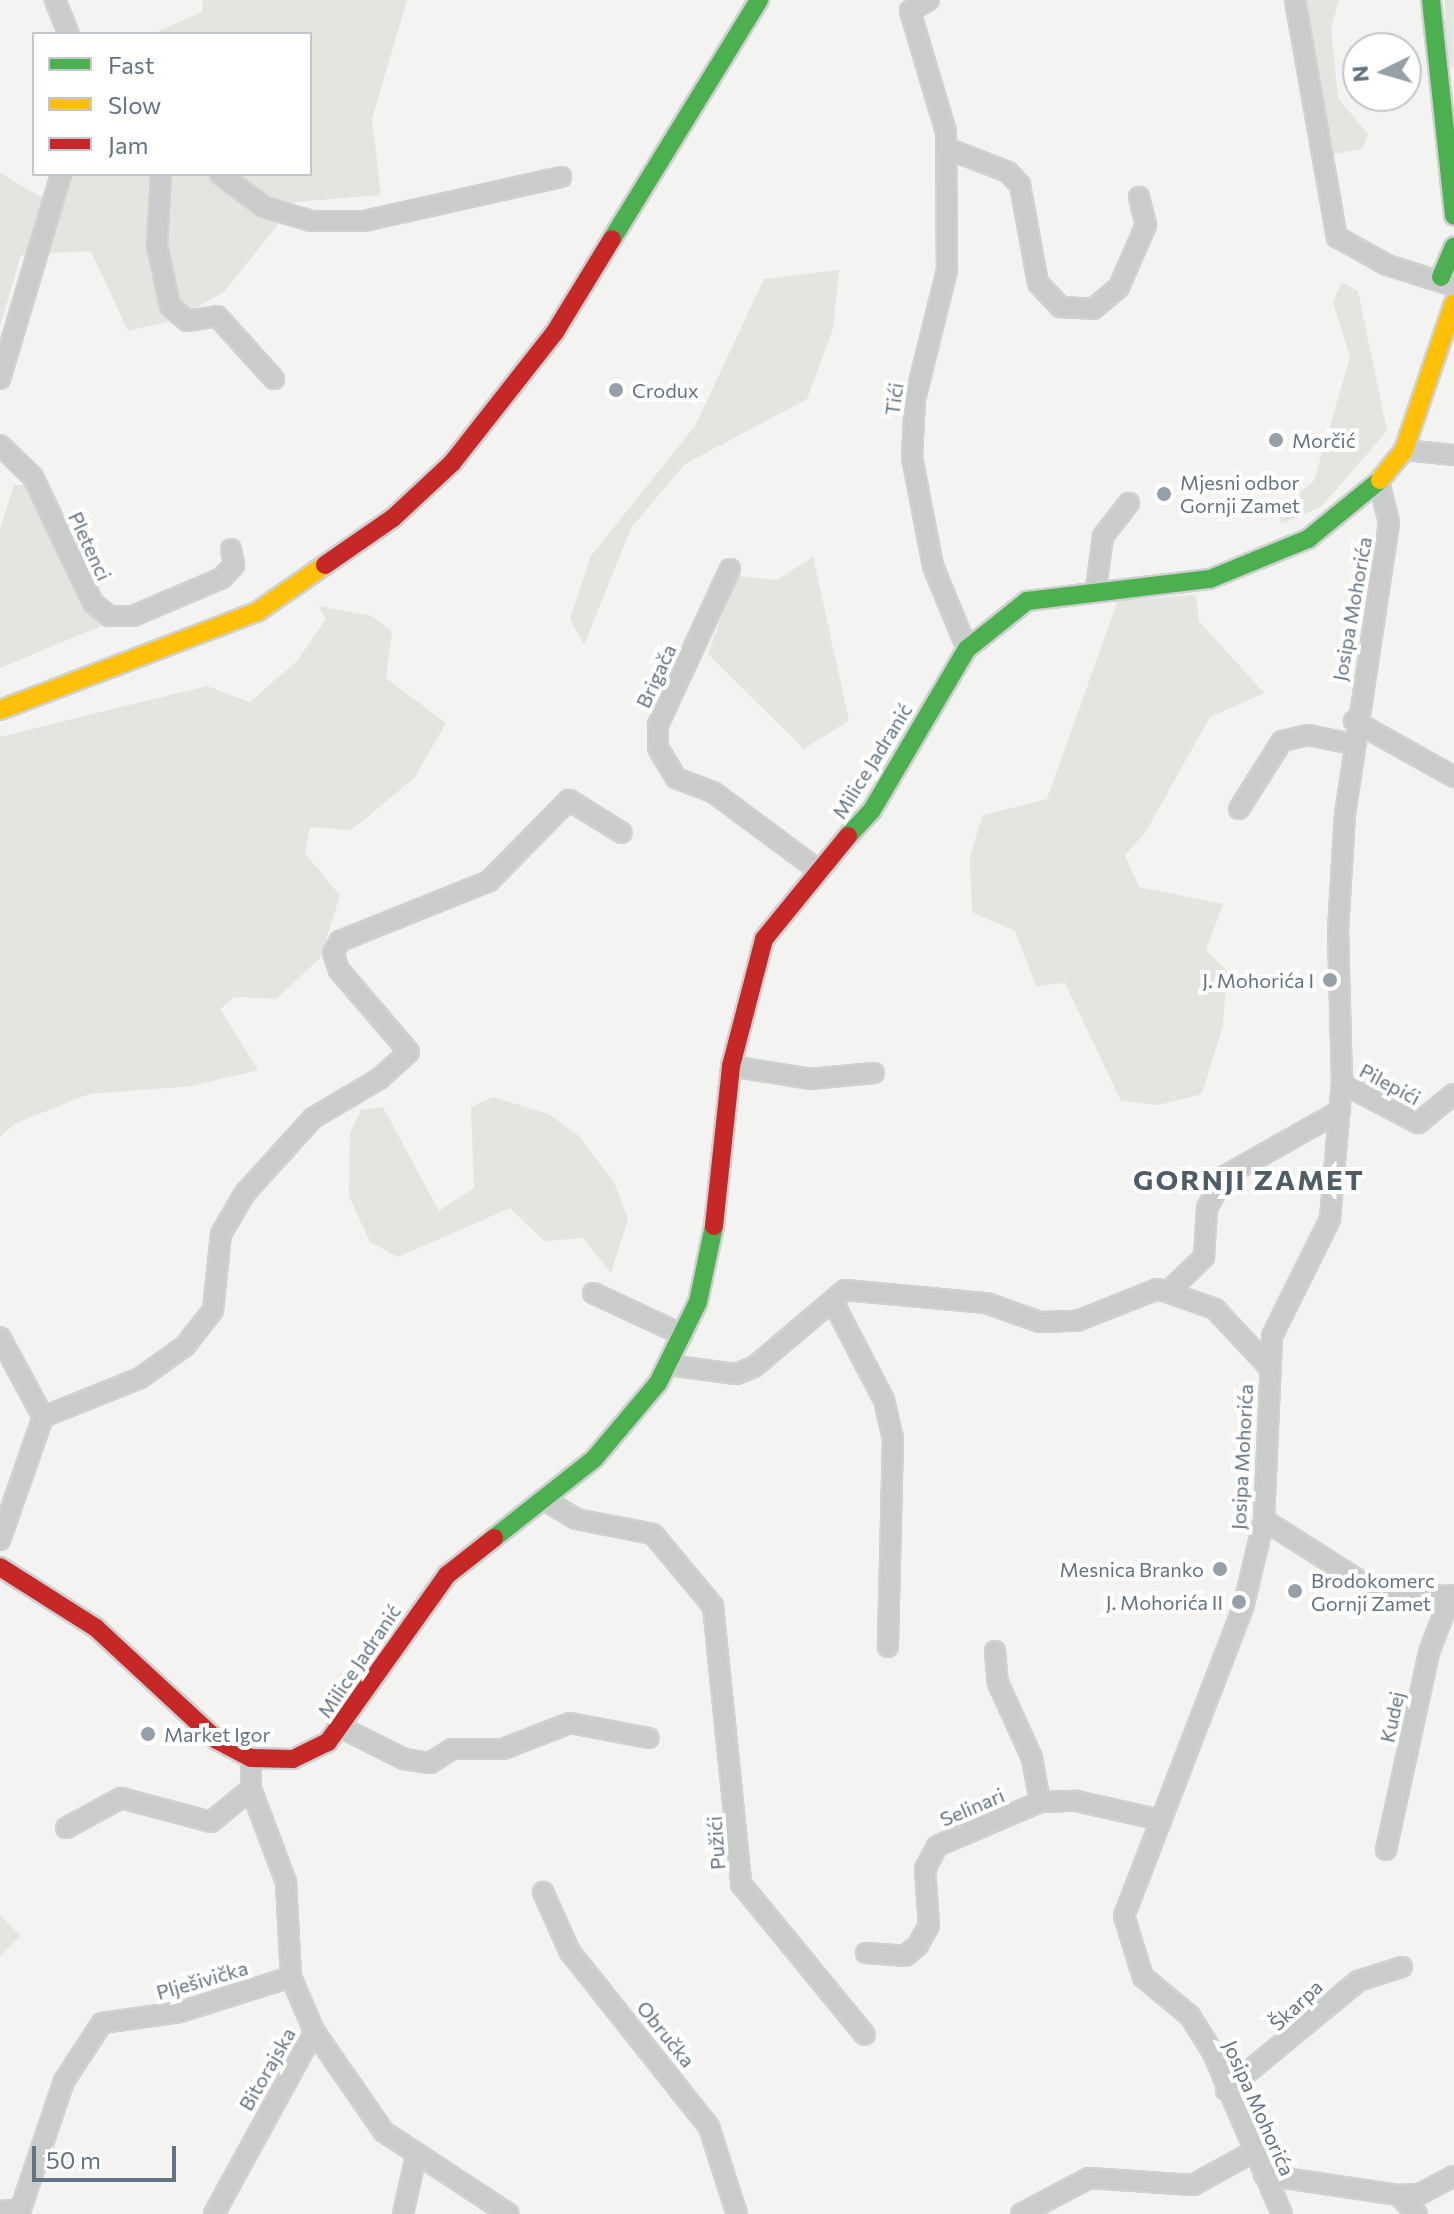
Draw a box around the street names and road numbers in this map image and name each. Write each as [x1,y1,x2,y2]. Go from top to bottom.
street label: Tići [880,381,908,417]
street label: Pletenci [64,508,116,584]
street label: Josipa Mohorića [1328,535,1376,683]
street label: Brigača [631,640,681,712]
street label: Milice Jadranić [827,699,917,823]
street label: Pilepići [1356,1058,1424,1110]
street label: Josipa Mohorića [1226,1384,1258,1530]
street label: Milice Jadranić [312,1600,406,1722]
street label: Kudej [1375,1689,1409,1745]
street label: Selinari [936,1783,1008,1831]
street label: Pužići [702,1815,730,1871]
street label: Plješivička [153,1955,251,2005]
street label: Škarpa [1265,1975,1327,2035]
street label: Obručka [632,1996,700,2072]
street label: Bitorajska [234,2023,300,2115]
street label: Josipa Mohorića [1218,2036,1300,2180]

